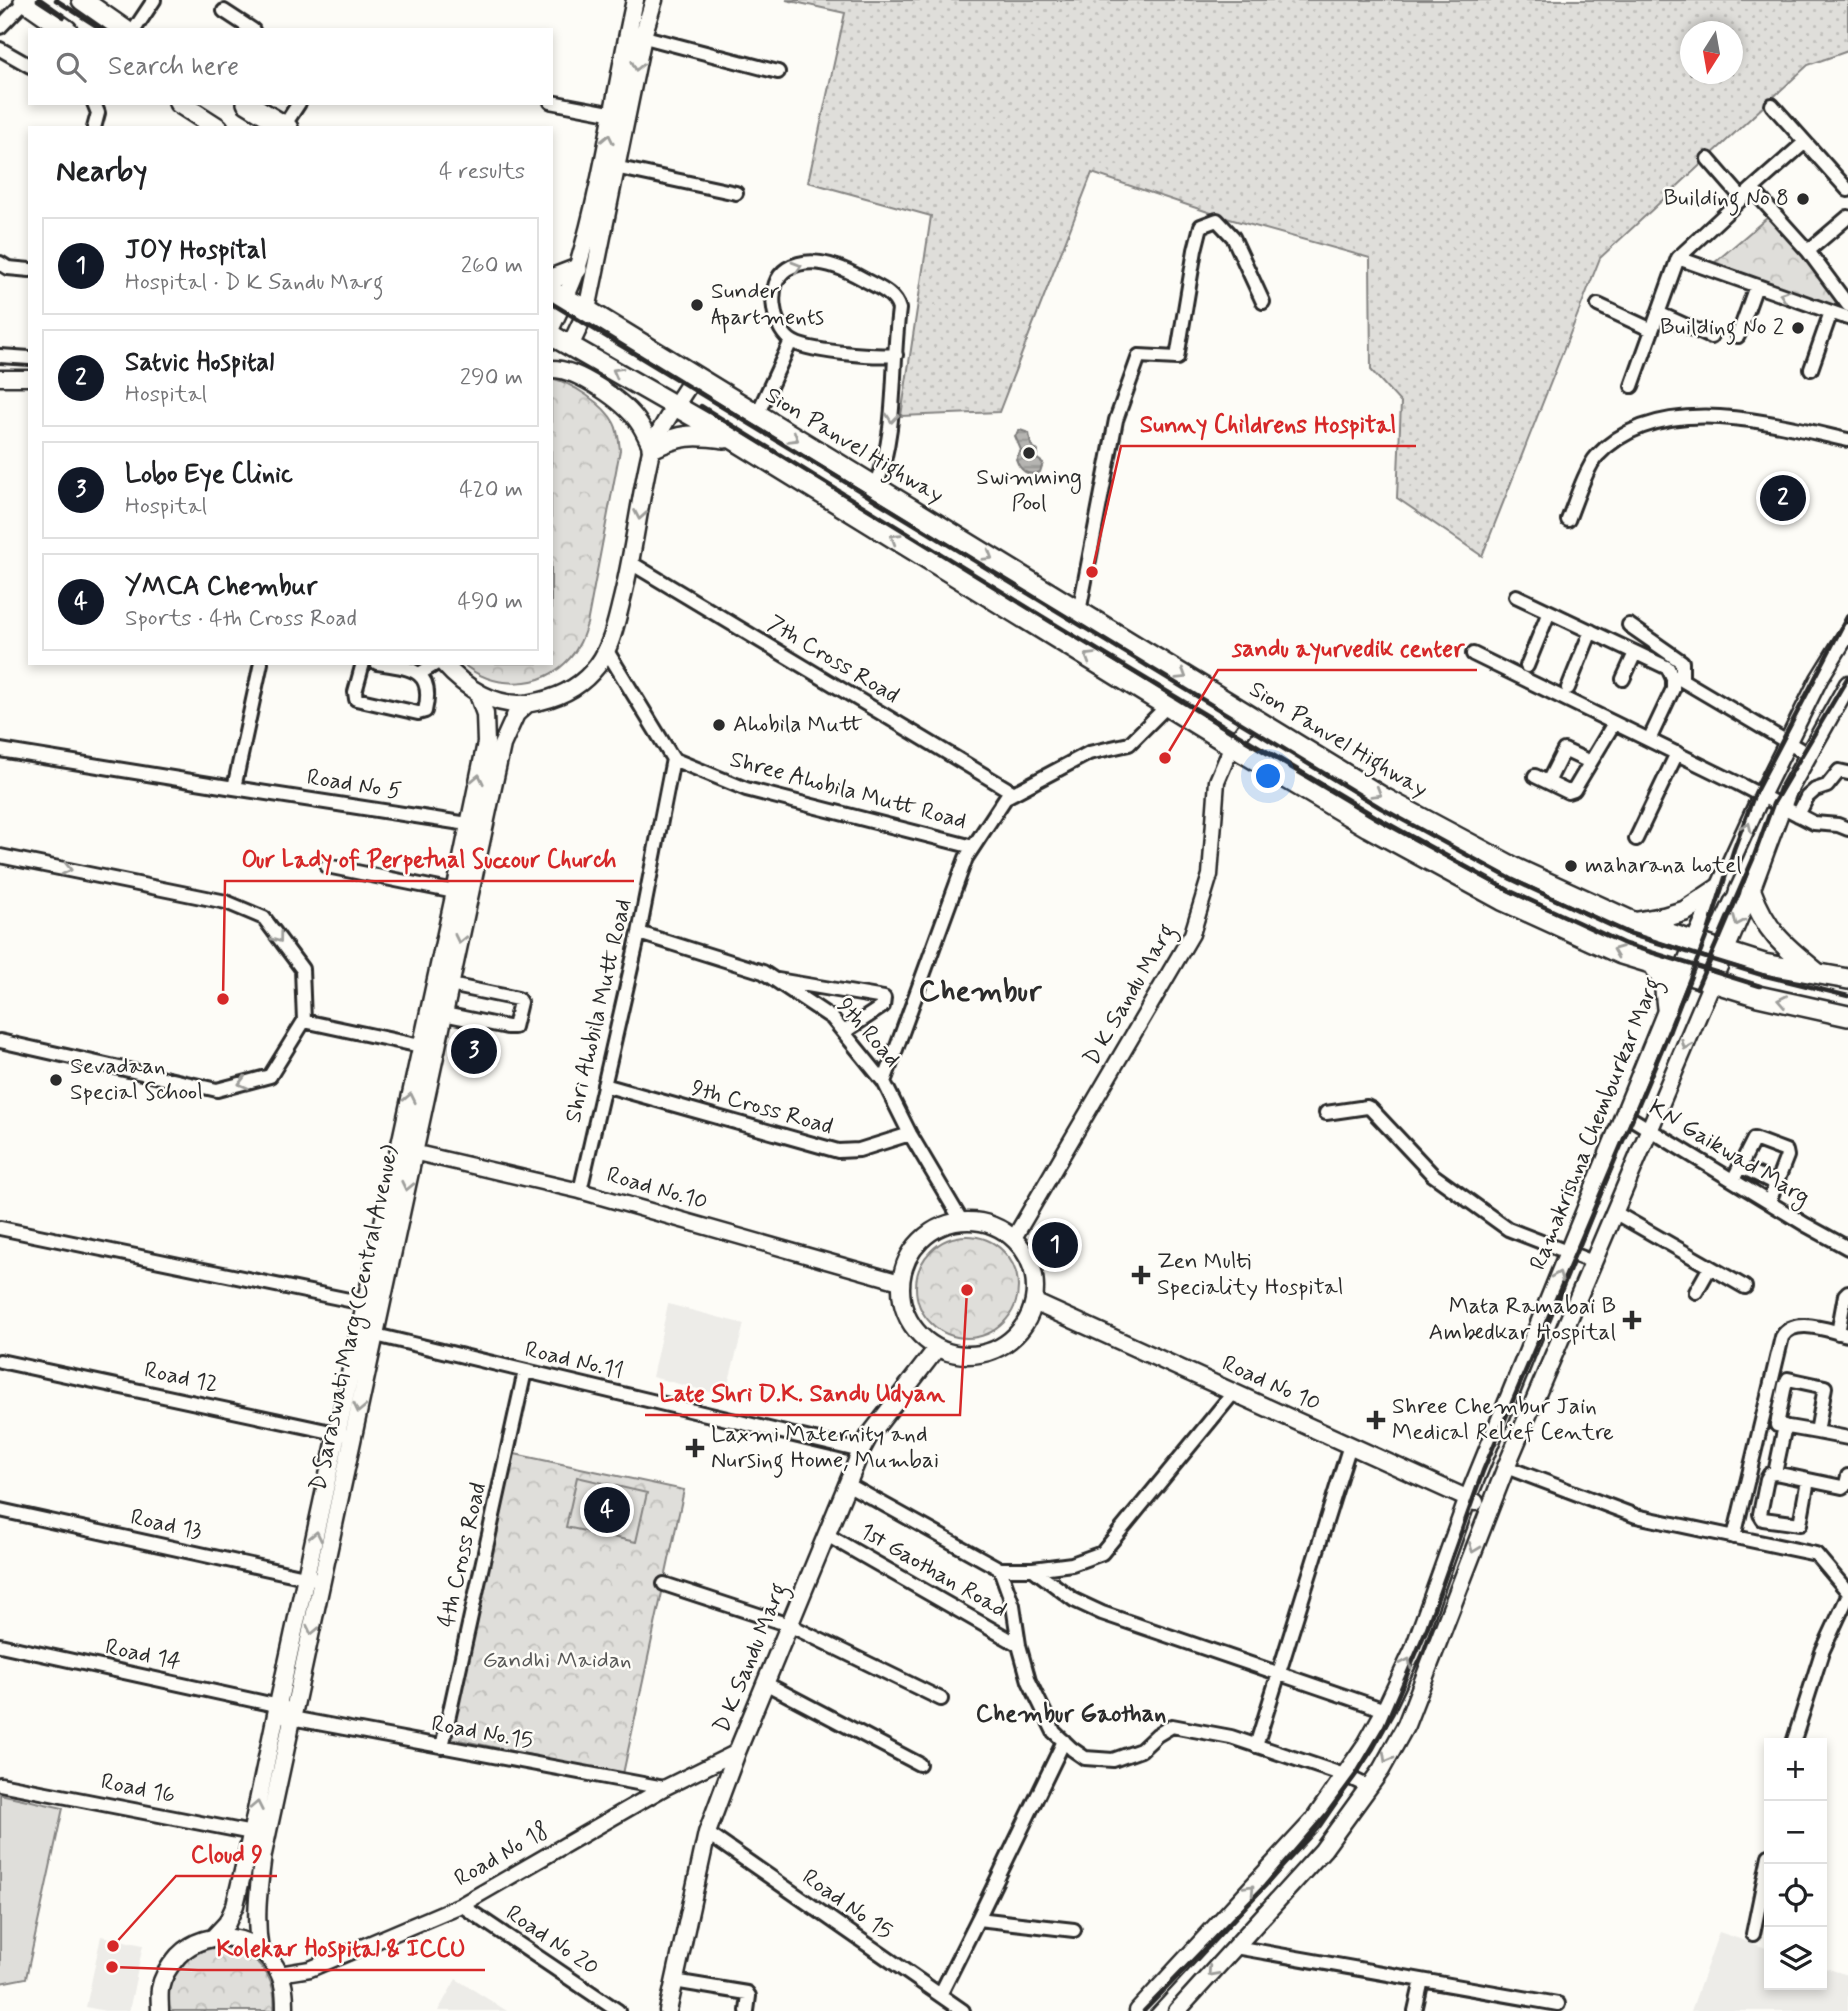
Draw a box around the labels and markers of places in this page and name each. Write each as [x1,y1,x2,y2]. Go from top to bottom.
place label: Building No 8 [1663,184,1789,216]
marker: Building No 8 [1795,191,1811,207]
place label: Sunder Apartments [711,277,824,334]
marker: Sunder Apartments [689,297,705,313]
place label: Building No 2 [1660,313,1784,345]
marker: Building No 2 [1790,320,1806,336]
callout: Sunny Childrens Hospital [1121,401,1416,446]
marker: Swimming Pool [1021,445,1037,461]
place label: Swimming Pool [976,463,1082,519]
pin: 2 [1760,472,1806,524]
callout: sandu ayurvedik center [1218,625,1477,670]
place label: Ahobila Mutt [733,710,863,740]
marker: Ahobila Mutt [711,717,727,733]
callout: Our Lady of Perpetual Succour Church [225,836,634,881]
place label: maharana hotel [1585,851,1742,881]
marker: maharana hotel [1563,858,1579,874]
pin: 3 [451,1025,497,1077]
place label: Sevadaan Special School [70,1052,203,1108]
marker: Sevadaan Special School [48,1072,64,1088]
pin: 1 [1032,1219,1078,1271]
place label: Zen Multi Speciality Hospital [1157,1247,1344,1303]
marker: Zen Multi Speciality Hospital [1131,1265,1151,1285]
place label: Mata Ramabai B Ambedkar Hospital [1429,1292,1616,1348]
marker: Mata Ramabai B Ambedkar Hospital [1622,1310,1642,1330]
callout: Late Shri D.K. Sandu Udyan [645,1370,960,1415]
place label: Shree Chembur Jain Medical Relief Centre [1392,1392,1614,1448]
marker: Shree Chembur Jain Medical Relief Centre [1366,1410,1386,1430]
place label: Laxmi Maternity and Nursing Home, Mumbai [711,1420,939,1478]
marker: Laxmi Maternity and Nursing Home, Mumbai [685,1438,705,1458]
pin: 4 [584,1484,630,1536]
callout: Cloud 9 [176,1831,277,1876]
callout: Kolekar Hospital & ICCU [198,1925,485,1970]

